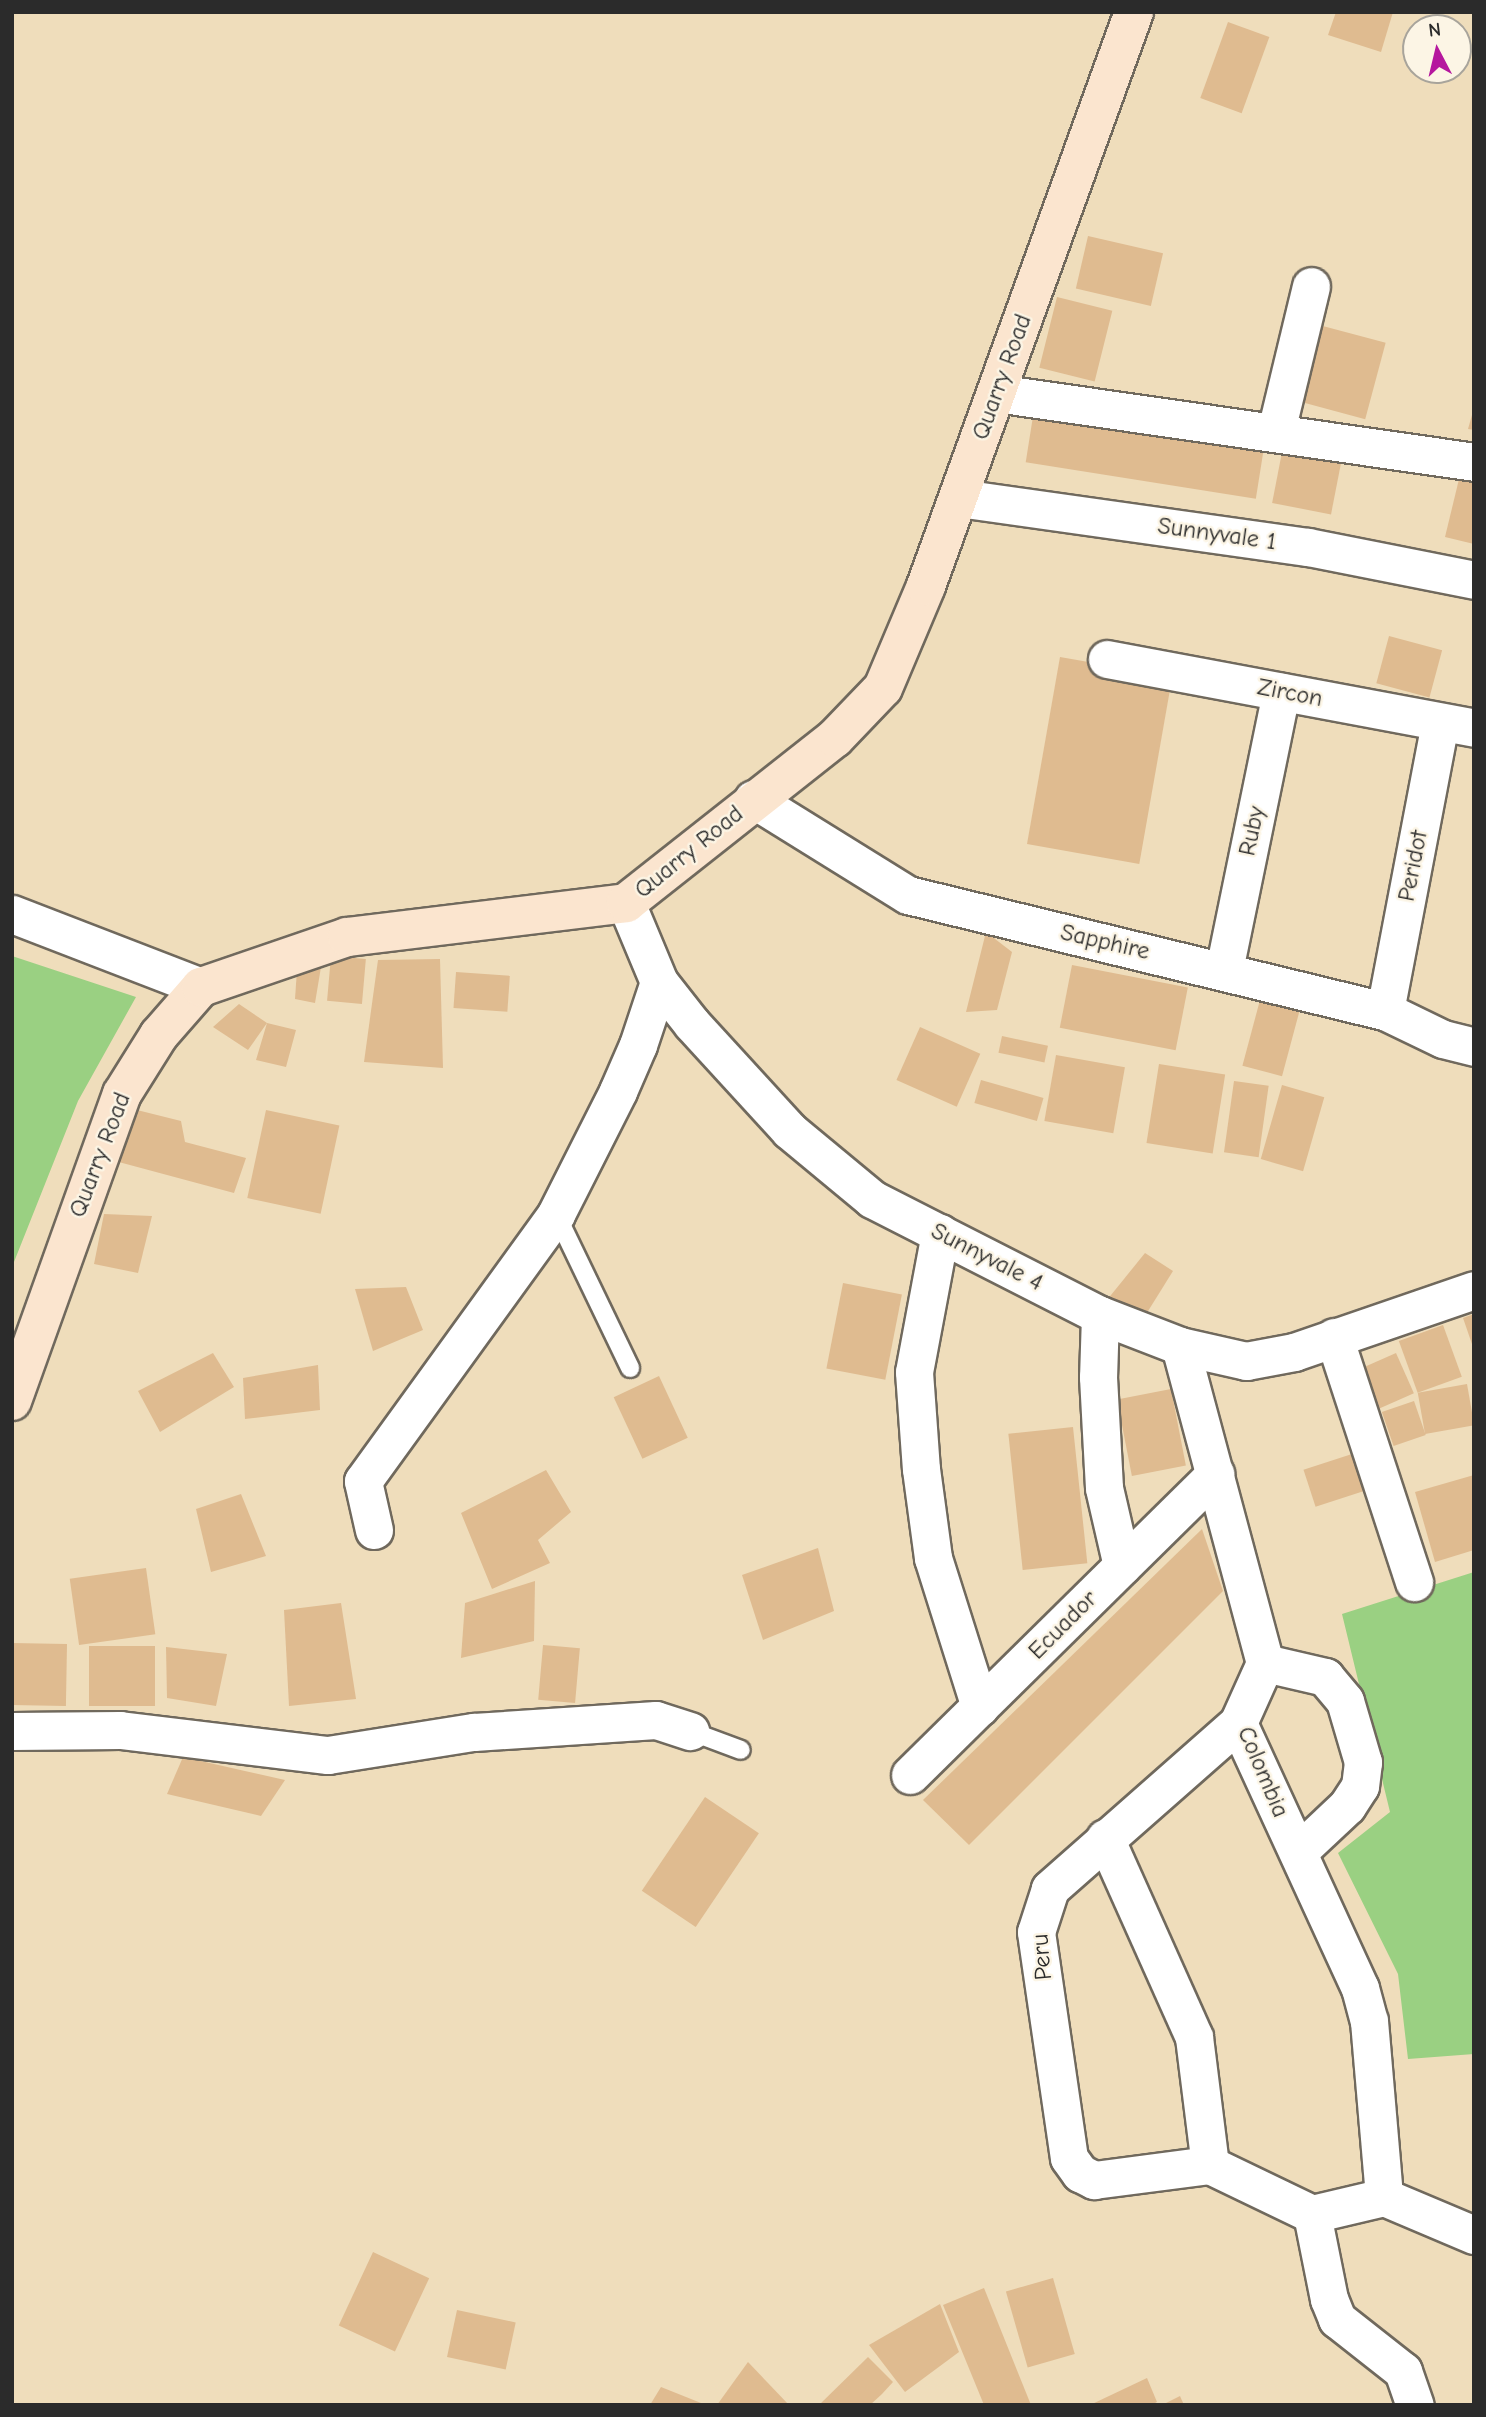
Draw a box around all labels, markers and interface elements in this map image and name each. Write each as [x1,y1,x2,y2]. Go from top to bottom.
north arrow [1402,14,1472,84]
text: N [1427,18,1442,42]
street label: Quarry Road [966,310,1038,444]
street label: Sunnyvale 1 [1156,511,1278,557]
street label: Zircon [1255,673,1325,713]
street label: Quarry Road [629,800,749,904]
street label: Ruby [1233,804,1271,858]
street label: Peridot [1392,828,1434,904]
street label: Sapphire [1058,918,1152,966]
street label: Quarry Road [63,1089,137,1221]
street label: Sunnyvale 4 [926,1217,1048,1297]
street label: Ecuador [1023,1585,1103,1665]
street label: Colombia [1231,1722,1295,1822]
street label: Peru [1026,1933,1058,1981]

